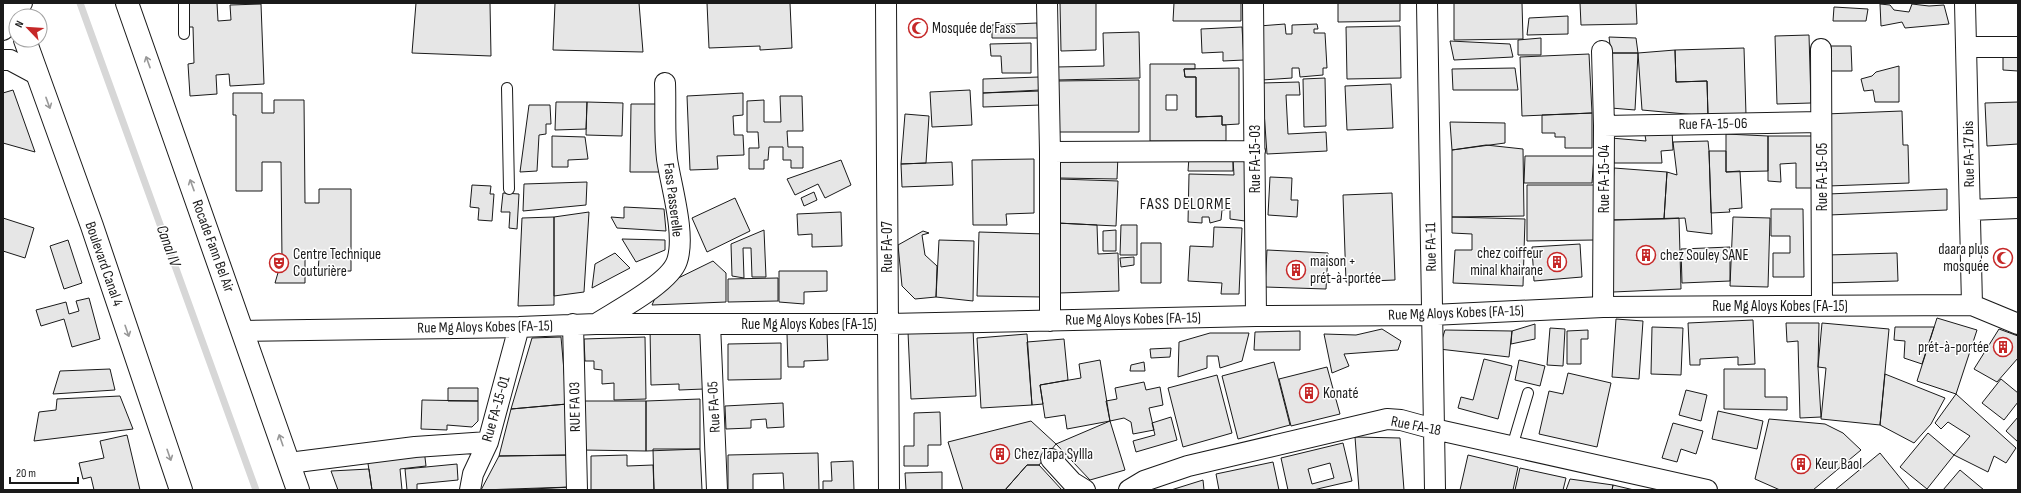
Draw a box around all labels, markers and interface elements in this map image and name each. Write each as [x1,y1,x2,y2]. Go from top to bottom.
north arrow [8,8,48,48]
mosque icon: Mosquée de Fass [907,17,929,39]
text: N [12,18,27,29]
place label: Mosquée de Fass [932,19,1016,38]
one-way arrow [144,57,152,69]
one-way arrow [45,96,52,109]
street label: Rue FA-15-06 [1678,114,1748,134]
street label: Rue FA-17 bis [1959,120,1979,188]
street label: Rue FA-15-03 [1246,125,1265,193]
street label: Rue FA-15-05 [1813,143,1832,211]
street label: Rue FA-15-04 [1595,145,1614,213]
street label: Fass Passerelle [659,162,687,238]
one-way arrow [187,179,195,191]
district label: FASS DELORME [1140,195,1232,214]
street label: Rocade Fann Bel Air [187,197,239,295]
street label: Boulevard Canal 4 [81,219,127,309]
street label: Rue FA-07 [878,221,897,273]
street label: Rue FA-11 [1421,221,1441,272]
water label: Canal IV [152,223,185,271]
place label: daara plus mosquée [1938,240,1989,276]
place label: chez coiffeur minal khairane [1470,244,1544,280]
building icon: chez Souley SANE [1635,244,1657,266]
place label: Centre Technique Couturière [293,245,381,281]
place label: chez Souley SANE [1660,246,1749,265]
mosque icon: daara plus mosquée [1992,247,2014,269]
building icon: chez coiffeur minal khairane [1546,251,1568,273]
theatre icon: Centre Technique Couturière [268,252,290,274]
place label: maison + prét-à-portée [1310,252,1381,288]
building icon: maison + prét-à-portée [1285,259,1307,281]
street label: Rue Mg Aloys Kobes (FA-15) [1712,297,1848,316]
street label: Rue Mg Aloys Kobes (FA-15) [1388,301,1524,325]
street label: Rue Mg Aloys Kobes (FA-15) [1065,308,1201,330]
street label: Rue Mg Aloys Kobes (FA-15) [741,315,877,334]
street label: Rue Mg Aloys Kobes (FA-15) [417,316,553,338]
one-way arrow [124,325,131,338]
building icon: prét-à-portée [1992,336,2014,358]
place label: prét-à-portée [1918,338,1989,357]
street label: Rue FA-15-01 [478,373,515,444]
street label: Rue FA-05 [703,381,725,433]
street label: RUE FA 03 [565,382,585,432]
building icon: Konaté [1298,382,1320,404]
place label: Konaté [1323,384,1358,403]
street label: Rue FA-18 [1389,412,1443,440]
one-way arrow [277,433,284,446]
building icon: Chez Tapa Syllla [989,443,1011,465]
place label: Chez Tapa Syllla [1014,445,1093,464]
one-way arrow [166,448,173,461]
building icon: Keur Baol [1790,453,1812,475]
place label: Keur Baol [1815,455,1862,474]
scale bar [10,459,78,485]
text: 20 m [16,466,36,481]

